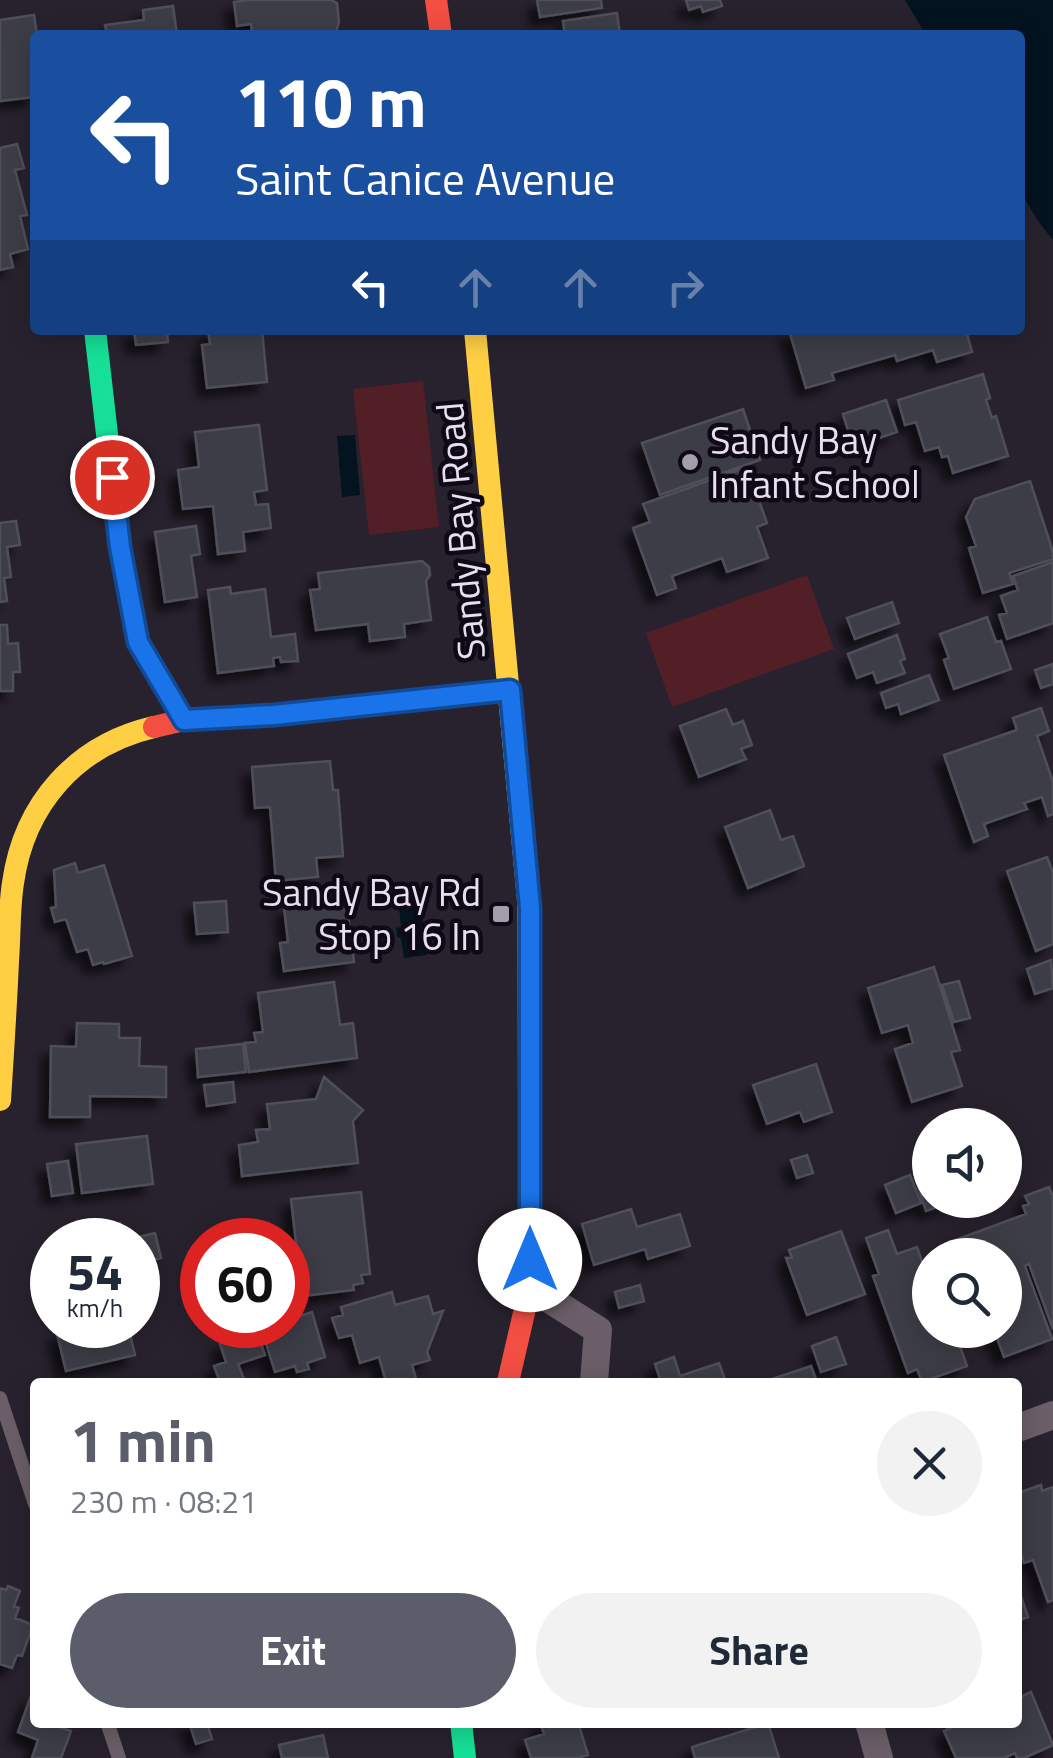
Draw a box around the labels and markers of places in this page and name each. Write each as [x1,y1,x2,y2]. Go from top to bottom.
place label: Sandy Bay Infant School [710,411,920,513]
pin [70,435,155,520]
marker: Sandy Bay Infant School [679,451,701,473]
place label: Sandy Bay Rd Stop 16 In [262,863,481,965]
marker: Sandy Bay Rd Stop 16 In [490,903,512,925]

